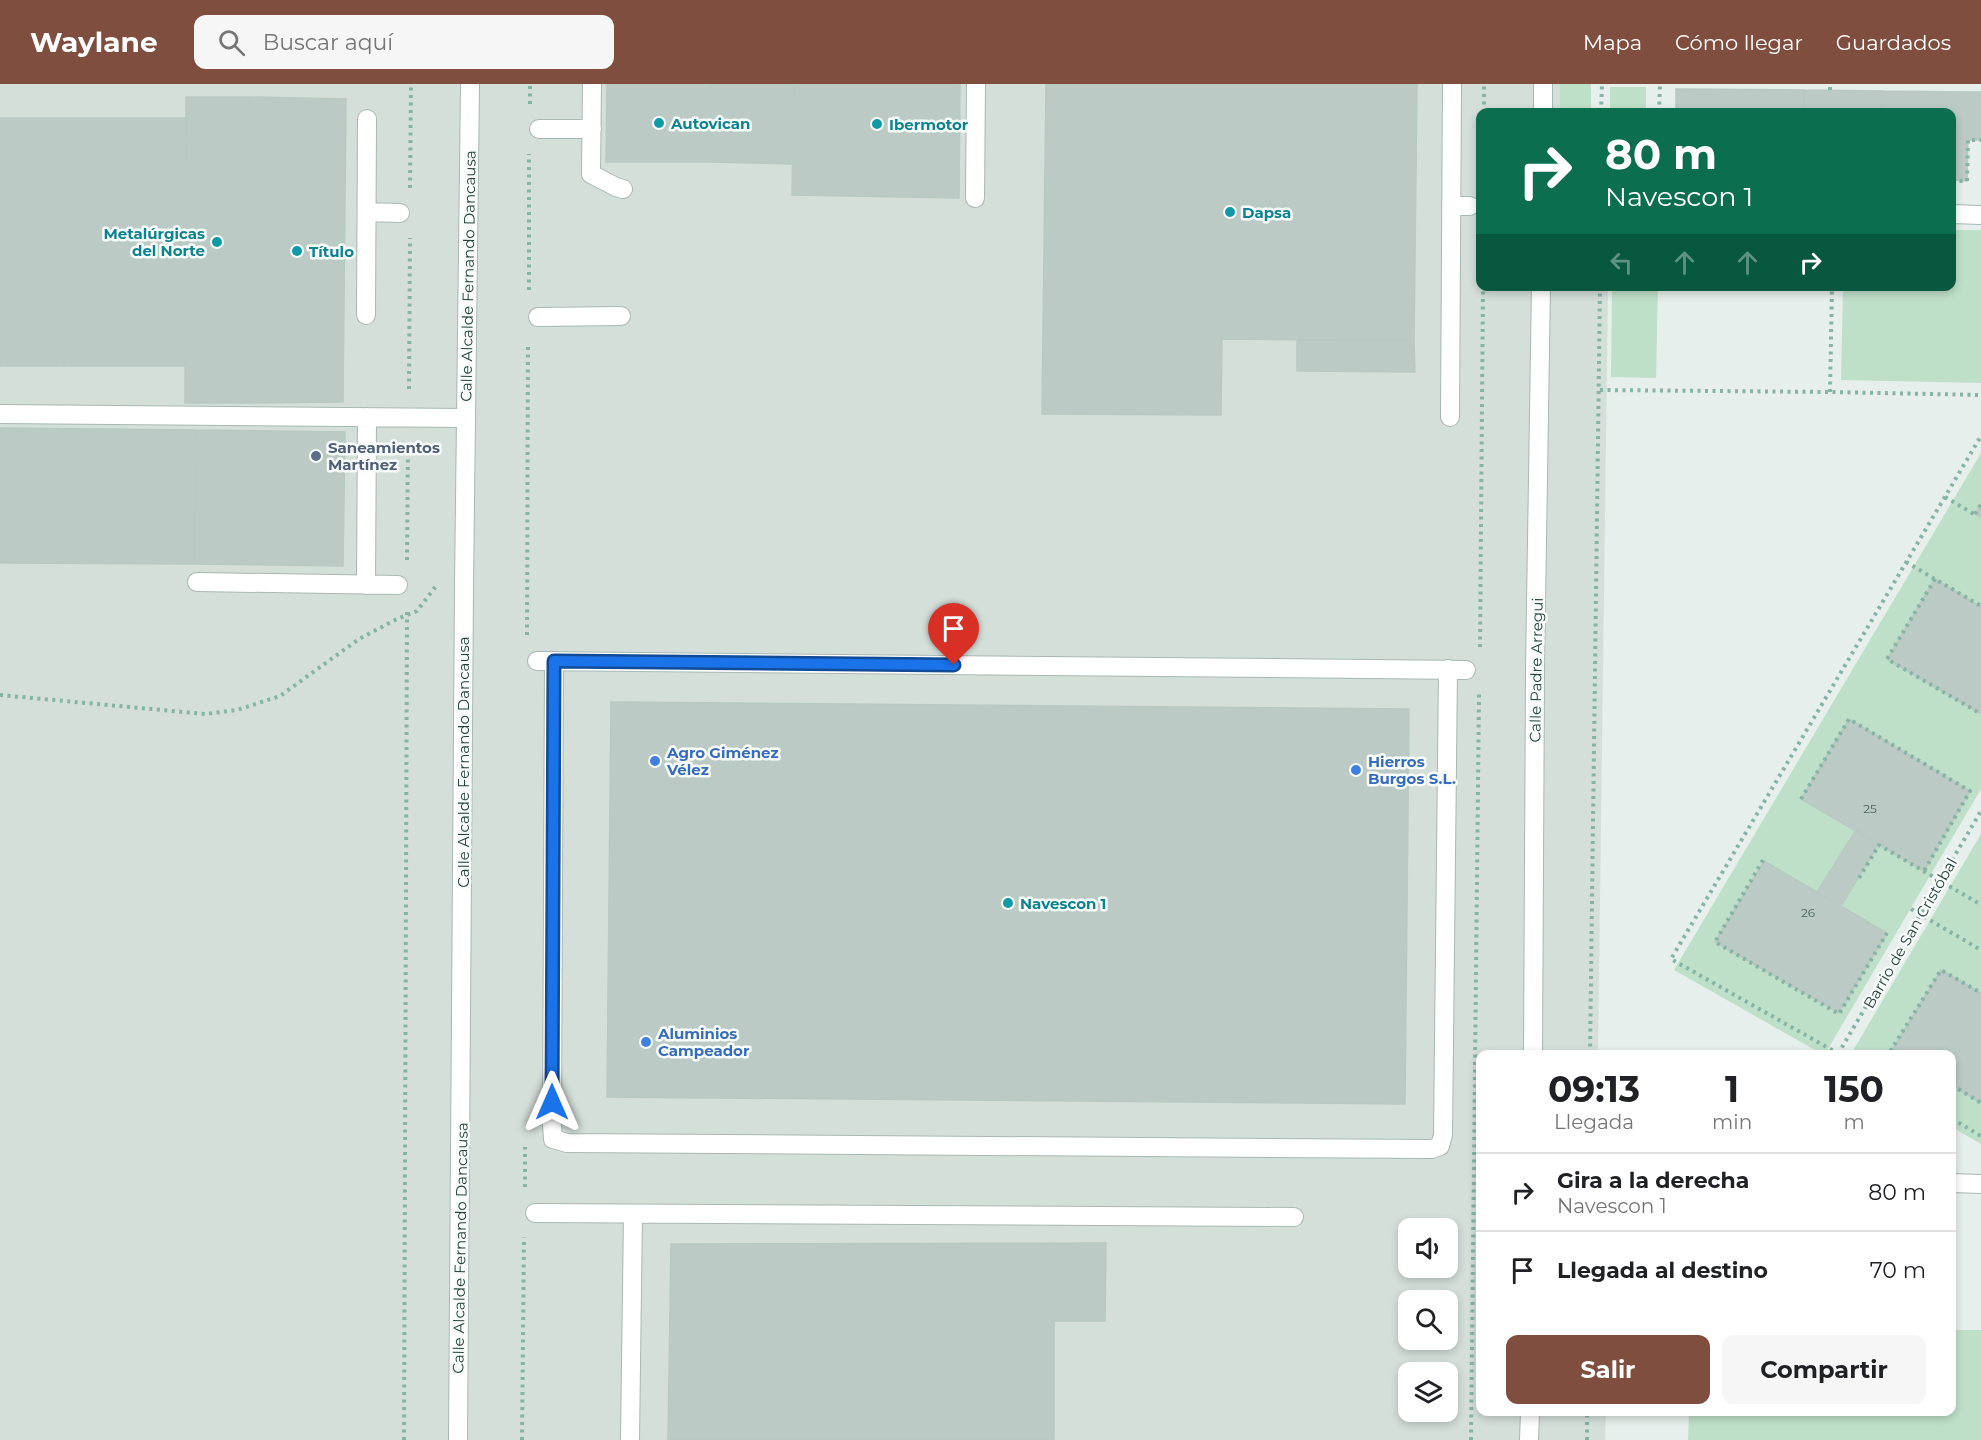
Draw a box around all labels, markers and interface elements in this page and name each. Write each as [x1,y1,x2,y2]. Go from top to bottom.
search box [194,15,614,69]
text: Waylane [30,25,158,59]
icon: search [215,26,248,59]
text: Buscar aquí [263,29,393,56]
text: Mapa [1583,30,1642,55]
text: Cómo llegar [1675,30,1803,55]
text: Guardados [1836,30,1951,55]
place label: Autovican [670,114,751,133]
place label: Ibermotor [889,115,969,134]
marker: Autovican [652,116,666,130]
marker: Ibermotor [870,117,884,131]
text: 80 m [1605,128,1717,180]
icon: right [1506,132,1584,210]
street label: Calle Alcalde Fernando Dancausa [456,150,480,402]
text: Navescon 1 [1605,180,1753,213]
place label: Dapsa [1242,203,1291,222]
marker: Dapsa [1223,205,1237,219]
place label: Metalúrgicas del Norte [103,224,205,260]
marker: Metalúrgicas del Norte [210,235,224,249]
place label: Título [309,242,354,261]
marker: Título [290,244,304,258]
icon: left [1605,246,1638,279]
icon: ahead [1668,246,1701,279]
icon: ahead [1731,246,1764,279]
icon: right [1794,246,1827,279]
place label: Saneamientos Martínez [328,438,440,474]
marker: Saneamientos Martínez [309,449,323,463]
street label: Calle Padre Arregui [1525,597,1547,743]
pin [928,603,979,665]
icon: arrive [937,612,970,645]
street label: Calle Alcalde Fernando Dancausa [454,636,473,888]
place label: Agro Giménez Vélez [666,743,779,779]
place label: Hierros Burgos S.L. [1368,752,1456,788]
marker: Agro Giménez Vélez [648,754,662,768]
marker: Hierros Burgos S.L. [1349,763,1363,777]
house number: 25 [1863,801,1877,816]
street label: Barrio de San Cristóbal [1859,854,1961,1012]
place label: Navescon 1 [1020,894,1106,913]
marker: Navescon 1 [1001,896,1015,910]
house number: 26 [1801,905,1815,920]
place label: Aluminios Campeador [657,1024,750,1060]
marker: Aluminios Campeador [639,1035,653,1049]
text: 09:13 [1548,1067,1640,1111]
text: 1 [1725,1067,1739,1111]
text: 150 [1824,1067,1884,1111]
position arrow [520,1070,584,1134]
text: Llegada [1554,1110,1634,1134]
text: min [1712,1110,1752,1134]
text: m [1843,1110,1865,1134]
street label: Calle Alcalde Fernando Dancausa [448,1122,472,1374]
text: Gira a la derecha [1557,1167,1749,1194]
icon: right [1506,1176,1539,1209]
text: 80 m [1868,1179,1926,1206]
text: Navescon 1 [1557,1194,1667,1218]
map controls [1398,1218,1458,1422]
button: sound [1398,1218,1458,1278]
icon: arrive [1506,1254,1539,1287]
text: Llegada al destino [1557,1257,1768,1284]
text: 70 m [1870,1257,1926,1284]
button: search [1398,1290,1458,1350]
button: Salir [1506,1335,1710,1404]
button: Compartir [1722,1335,1926,1404]
button: layers [1398,1362,1458,1422]

